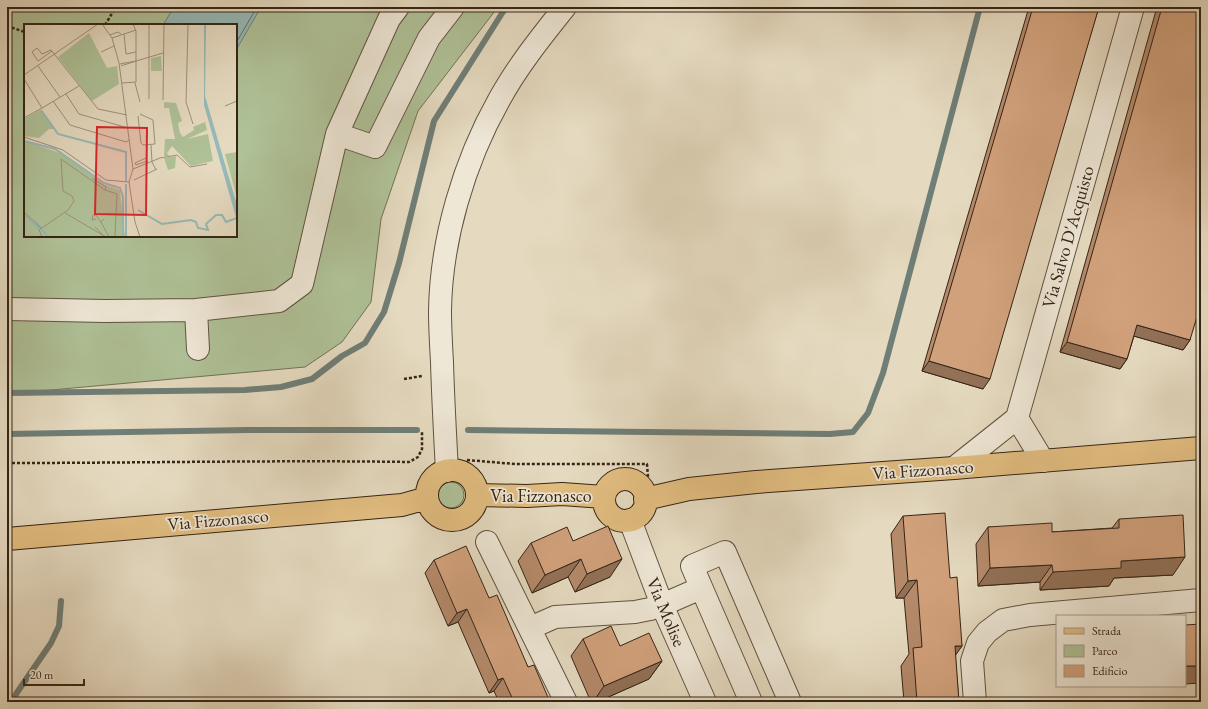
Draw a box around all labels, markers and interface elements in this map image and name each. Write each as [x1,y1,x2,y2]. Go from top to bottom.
inset map [24,24,237,237]
street label: Via Salvo D'Acquisto [1036,163,1099,311]
street label: Via Fizzonasco [872,454,974,485]
street label: Via Fizzonasco [490,484,592,507]
street label: Via Fizzonasco [166,504,270,535]
street label: Via Molise [642,574,691,650]
legend [1056,615,1186,687]
text: Strada [1092,623,1121,639]
text: Parco [1092,643,1117,659]
scale bar [24,661,84,687]
text: Edificio [1092,663,1128,679]
text: 20 m [30,667,54,683]

